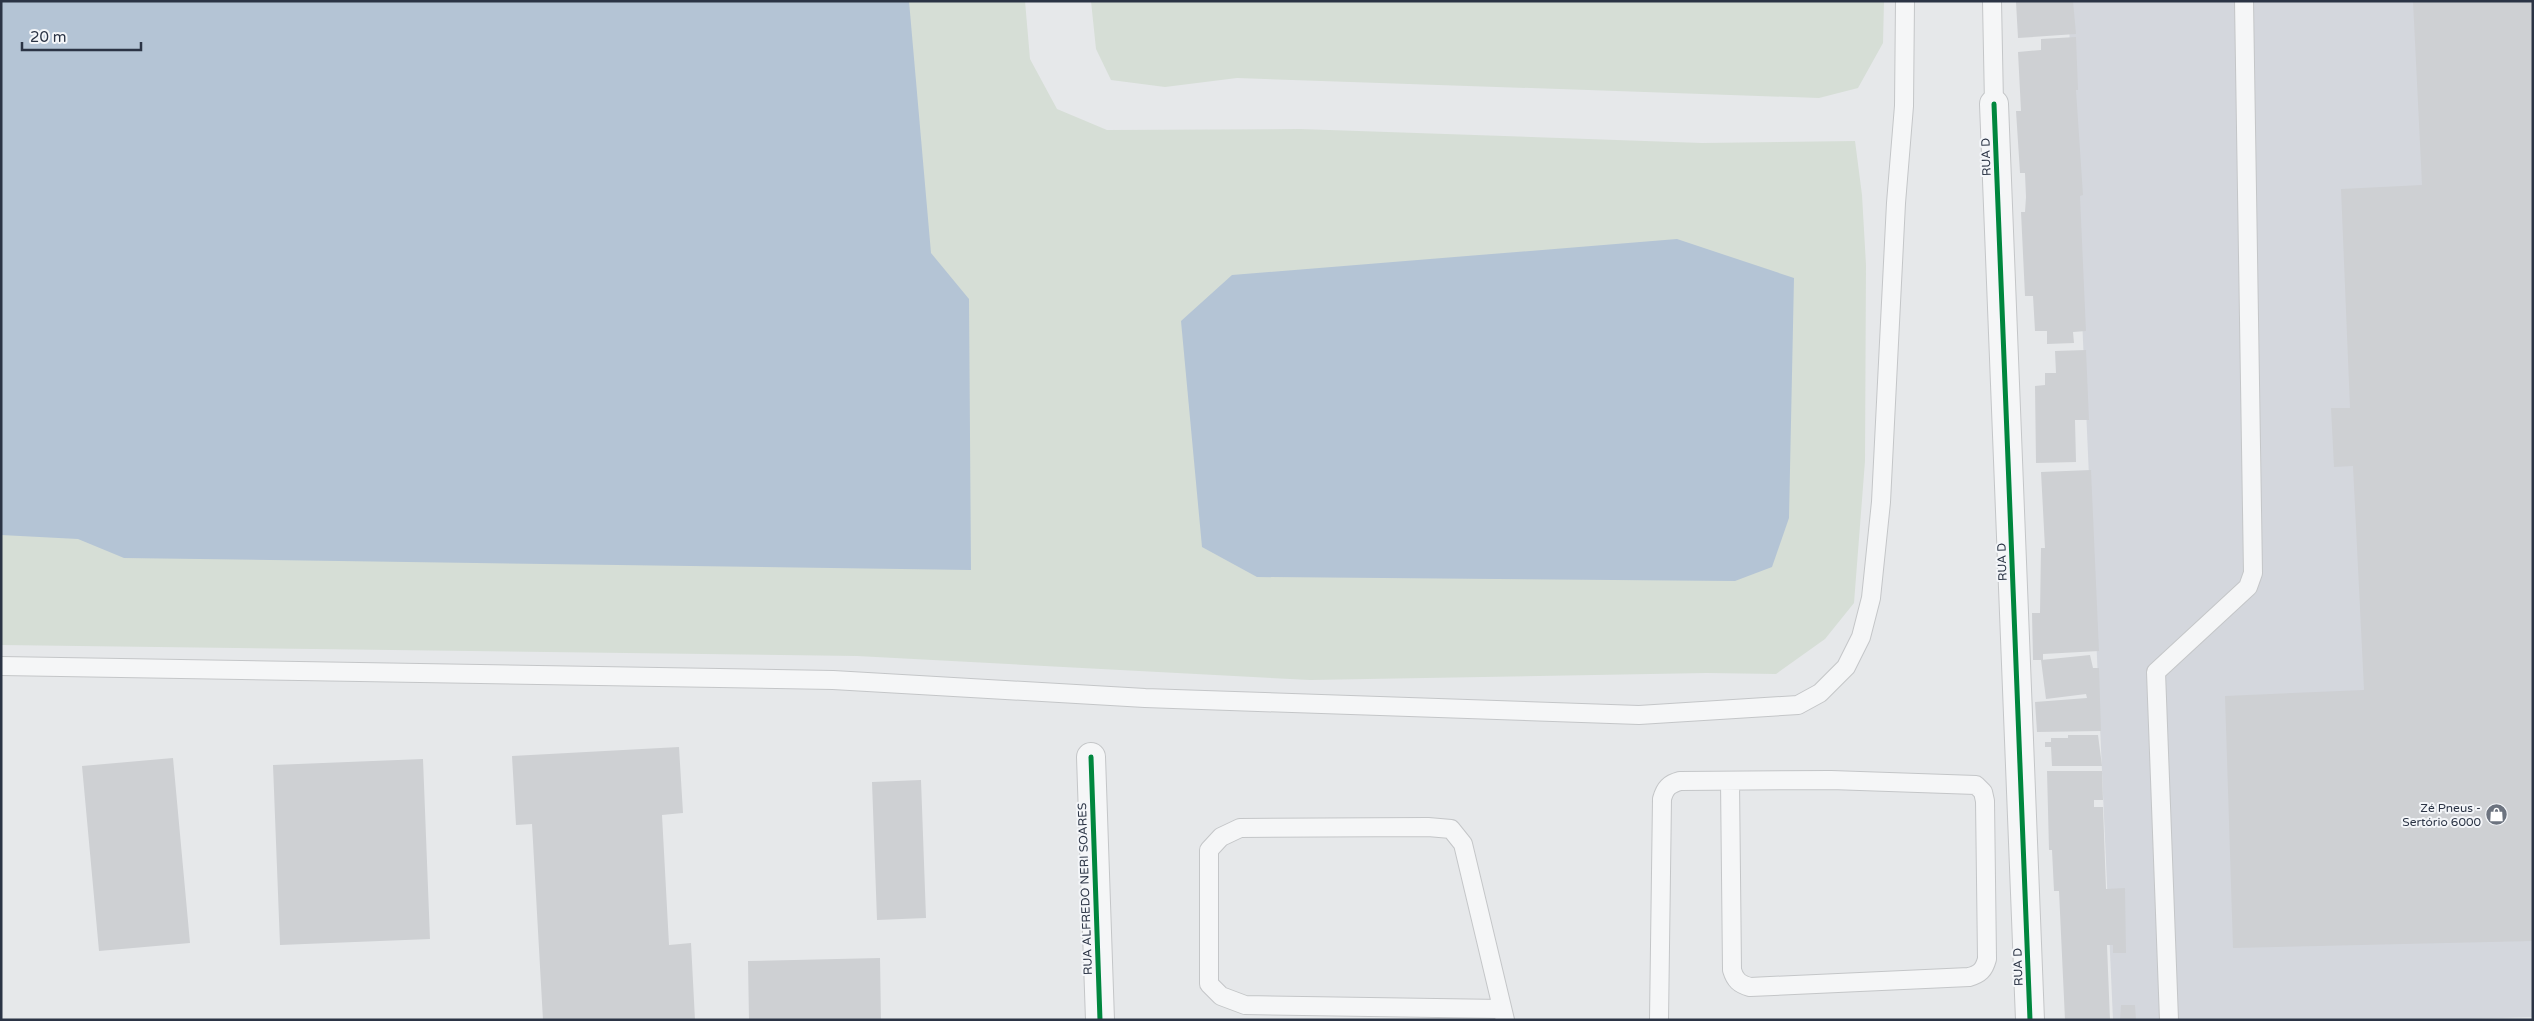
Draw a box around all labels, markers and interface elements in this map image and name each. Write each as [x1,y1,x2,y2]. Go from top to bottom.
scale bar [22,20,141,52]
text: 20 m [30,28,67,46]
street label: RUA D [1978,138,1994,176]
street label: RUA D [1994,543,2010,581]
place label: Zé Pneus - Sertório 6000 [2402,801,2481,829]
street label: RUA ALFREDO NERI SOARES [1075,803,1095,975]
shop icon: Zé Pneus - Sertório 6000 [2485,803,2509,827]
street label: RUA D [2010,948,2026,986]

